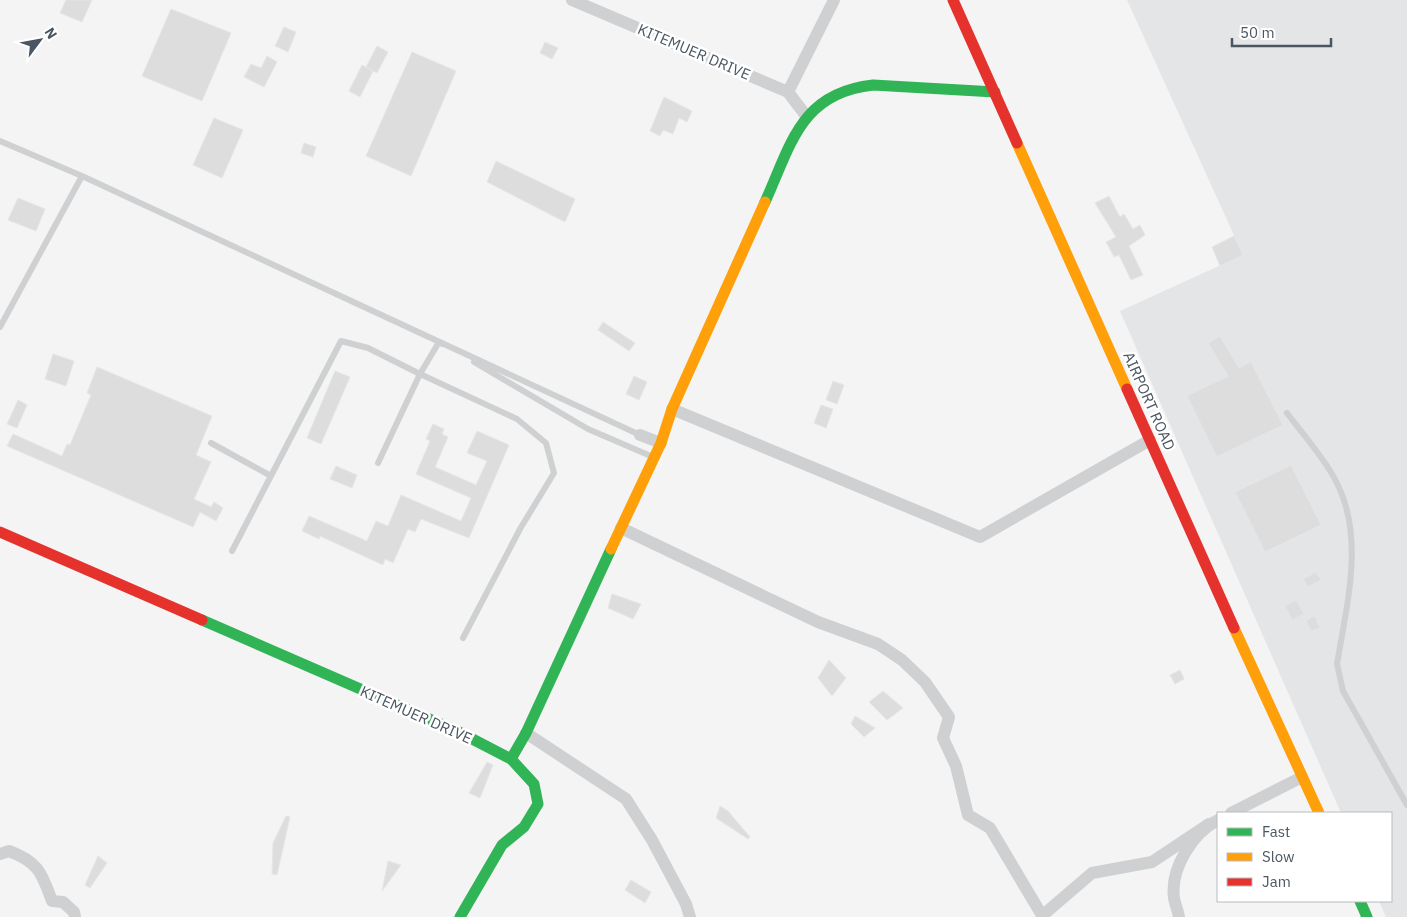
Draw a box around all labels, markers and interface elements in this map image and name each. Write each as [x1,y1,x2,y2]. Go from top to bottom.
north arrow [15,15,65,65]
scale bar [1232,15,1331,47]
street label: KITEMUER DRIVE [635,19,753,84]
text: 50 m [1240,23,1275,42]
text: N [41,24,61,42]
street label: AIRPORT ROAD [1119,349,1180,453]
street label: KITEMUER DRIVE [357,681,475,748]
legend [1217,812,1392,902]
text: Fast [1262,822,1290,841]
text: Slow [1262,847,1295,866]
text: Jam [1262,872,1291,891]

